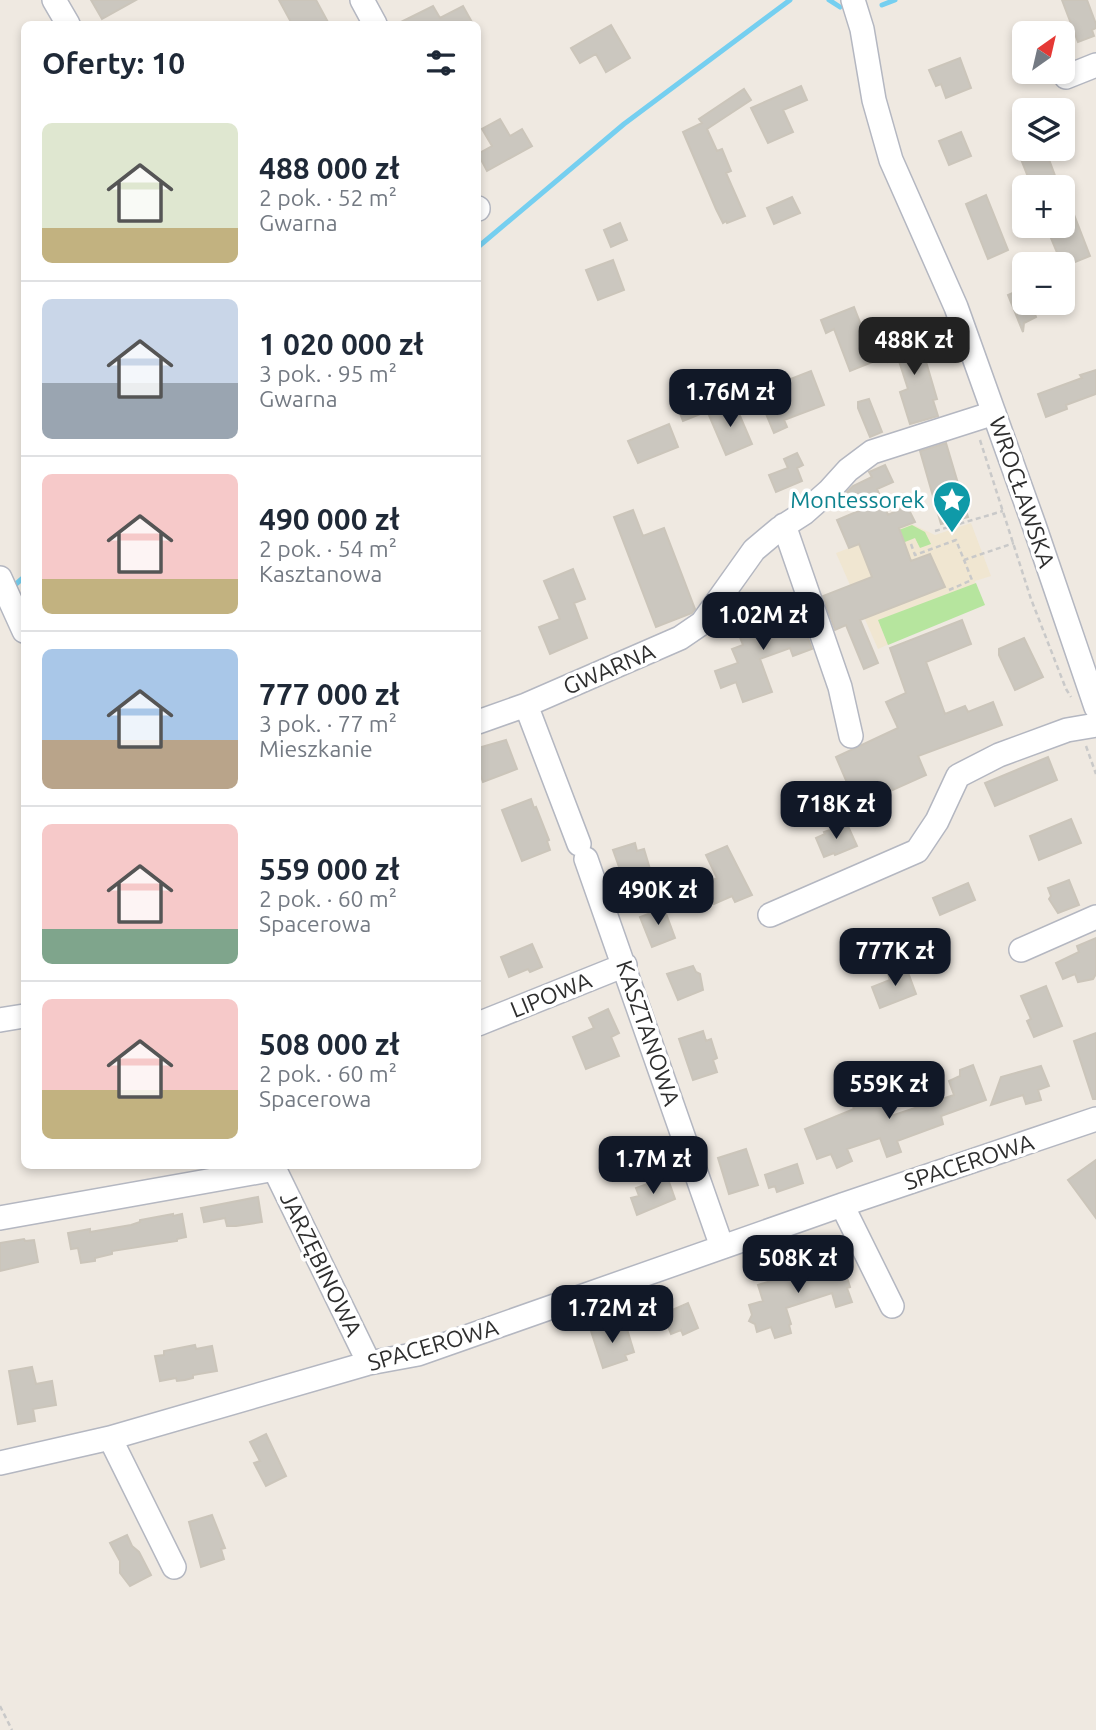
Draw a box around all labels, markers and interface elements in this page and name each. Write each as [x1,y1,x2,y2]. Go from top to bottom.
north arrow [1012,21,1074,84]
map controls [1012,21,1075,315]
icon: filters [422,44,460,82]
text: Oferty: 10 [42,46,185,80]
button: layers [1012,98,1075,161]
icon: home [98,151,182,235]
text: 488 000 zł [259,151,400,185]
button: + [1012,175,1075,238]
text: 2 pok. · 52 m² [259,185,397,210]
text: Gwarna [259,210,338,235]
button: − [1012,252,1075,315]
pin: 488K zł [849,318,979,377]
icon: home [98,327,182,411]
text: 1 020 000 zł [259,327,424,361]
text: 488K zł [875,327,953,352]
text: 3 pok. · 95 m² [259,361,397,386]
pin: 1.76M zł [658,370,802,429]
text: 1.76M zł [685,379,775,404]
text: Gwarna [259,386,338,411]
street label: WROCŁAWSKA [985,413,1060,571]
place icon: Montessorek [931,479,973,534]
place label: Montessorek [790,487,925,512]
icon: home [98,502,182,586]
text: 490 000 zł [259,502,400,536]
text: 2 pok. · 54 m² [259,536,397,561]
text: Kasztanowa [259,561,382,586]
pin: 1.02M zł [691,592,835,652]
text: 1.02M zł [718,602,808,627]
street label: GWARNA [559,638,658,699]
icon: home [98,677,182,761]
text: 777 000 zł [259,677,400,711]
text: 3 pok. · 77 m² [259,711,397,736]
text: Mieszkanie [259,736,373,761]
pin: 718K zł [771,782,901,841]
text: 718K zł [797,791,875,816]
icon: home [98,852,182,936]
text: 559 000 zł [259,852,400,886]
pin: 490K zł [593,867,723,927]
text: 490K zł [619,877,697,902]
text: 2 pok. · 60 m² [259,886,397,911]
text: Spacerowa [259,911,371,936]
pin: 777K zł [830,928,960,988]
text: 777K zł [856,938,934,963]
street label: KASZTANOWA [612,957,685,1109]
street label: LIPOWA [507,967,595,1022]
icon: home [98,1027,182,1111]
text: 508 000 zł [259,1027,400,1061]
text: 2 pok. · 60 m² [259,1061,397,1086]
pin: 559K zł [824,1062,954,1121]
text: 559K zł [850,1071,928,1096]
text: Spacerowa [259,1086,371,1111]
street label: SPACEROWA [901,1129,1037,1194]
pin: 1.7M zł [588,1136,718,1196]
text: 1.7M zł [615,1146,691,1171]
street label: JARZĘBINOWA [276,1188,367,1340]
pin: 508K zł [733,1236,863,1295]
text: 508K zł [759,1245,837,1270]
pin: 1.72M zł [540,1286,684,1345]
text: 1.72M zł [567,1295,657,1320]
street label: SPACEROWA [365,1314,501,1375]

